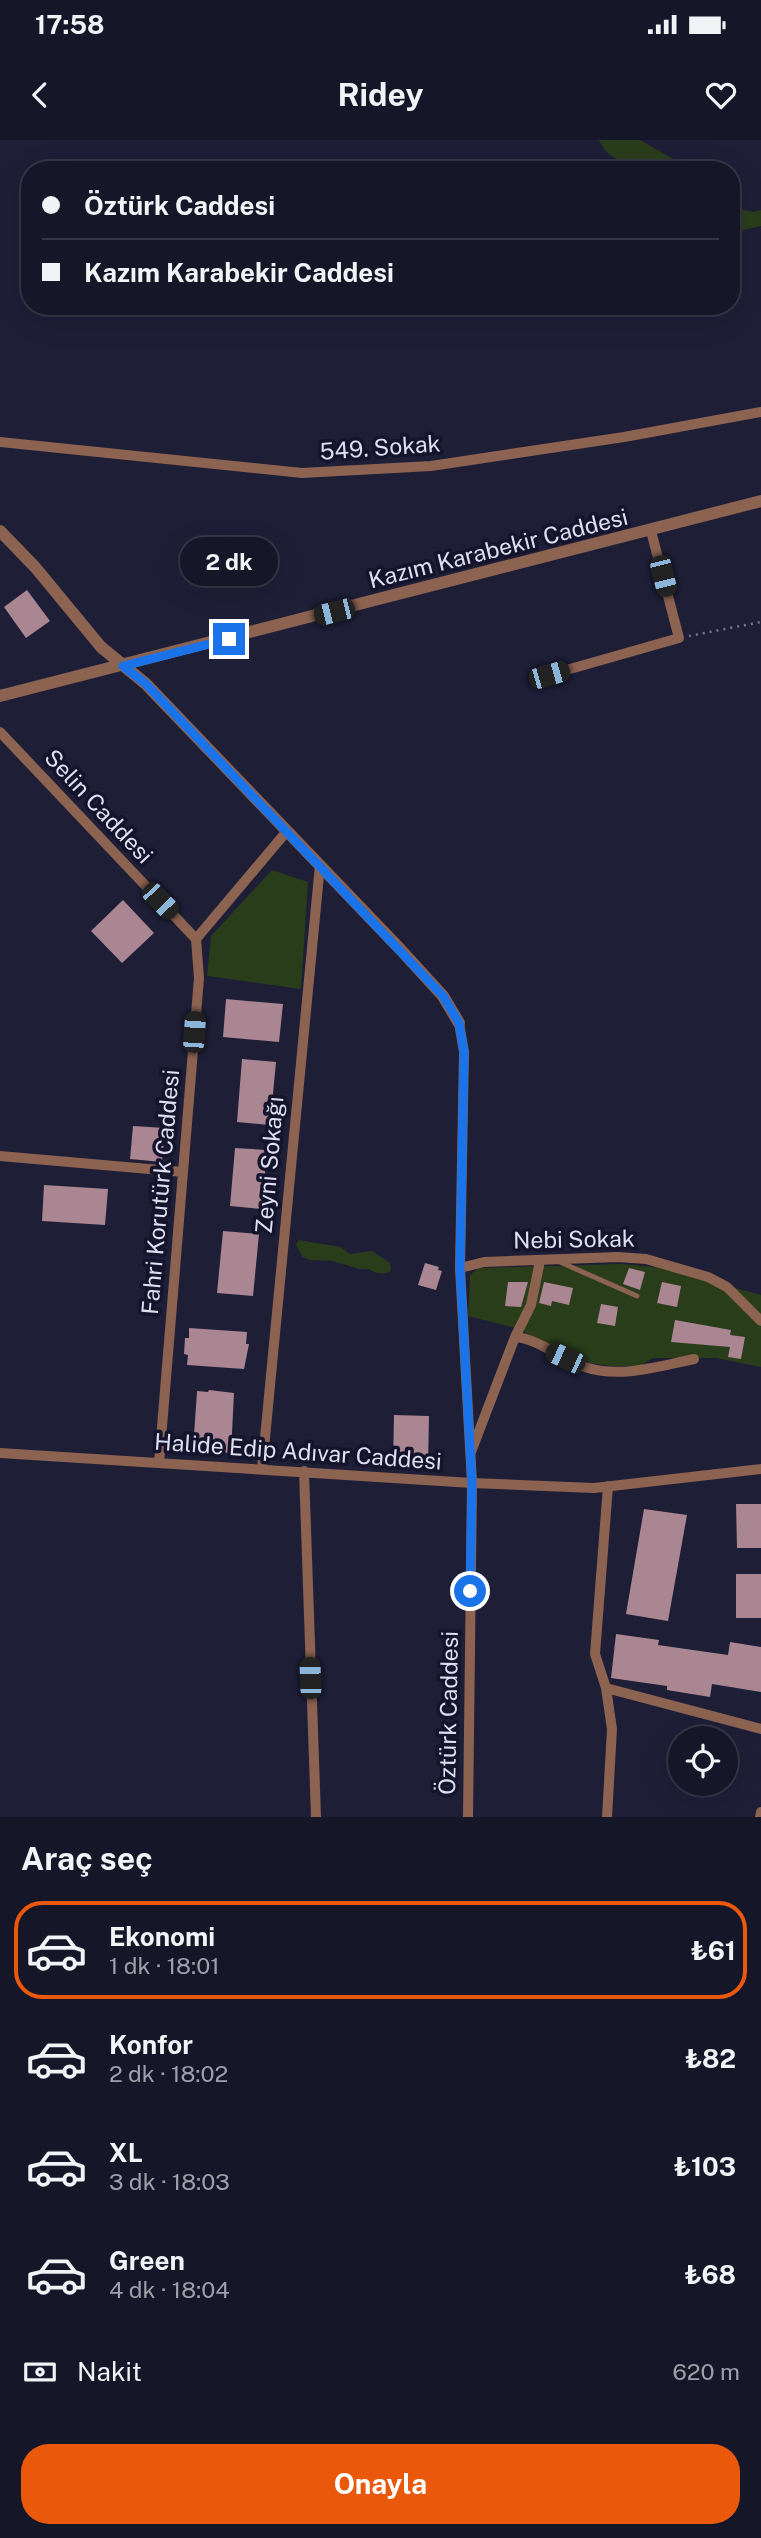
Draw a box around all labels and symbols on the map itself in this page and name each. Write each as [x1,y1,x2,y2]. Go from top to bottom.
street label: 549. Sokak [319,429,441,465]
street label: Kazım Karabekir Caddesi [366,503,630,593]
callout: 2 dk [180,538,278,587]
car [648,553,679,599]
car [312,597,357,627]
route end [213,623,245,655]
car [526,659,573,691]
street label: Selin Caddesi [39,743,159,869]
car [138,879,183,923]
car [183,1010,206,1054]
street label: Fahri Korutürk Caddesi [136,1068,184,1316]
street label: Zeyni Sokağı [250,1095,288,1235]
street label: Nebi Sokak [513,1224,635,1254]
car [542,1340,589,1376]
street label: Halide Edip Adıvar Caddesi [154,1427,442,1475]
route start [454,1575,486,1607]
street label: Öztürk Caddesi [433,1631,463,1795]
car [299,1657,322,1699]

